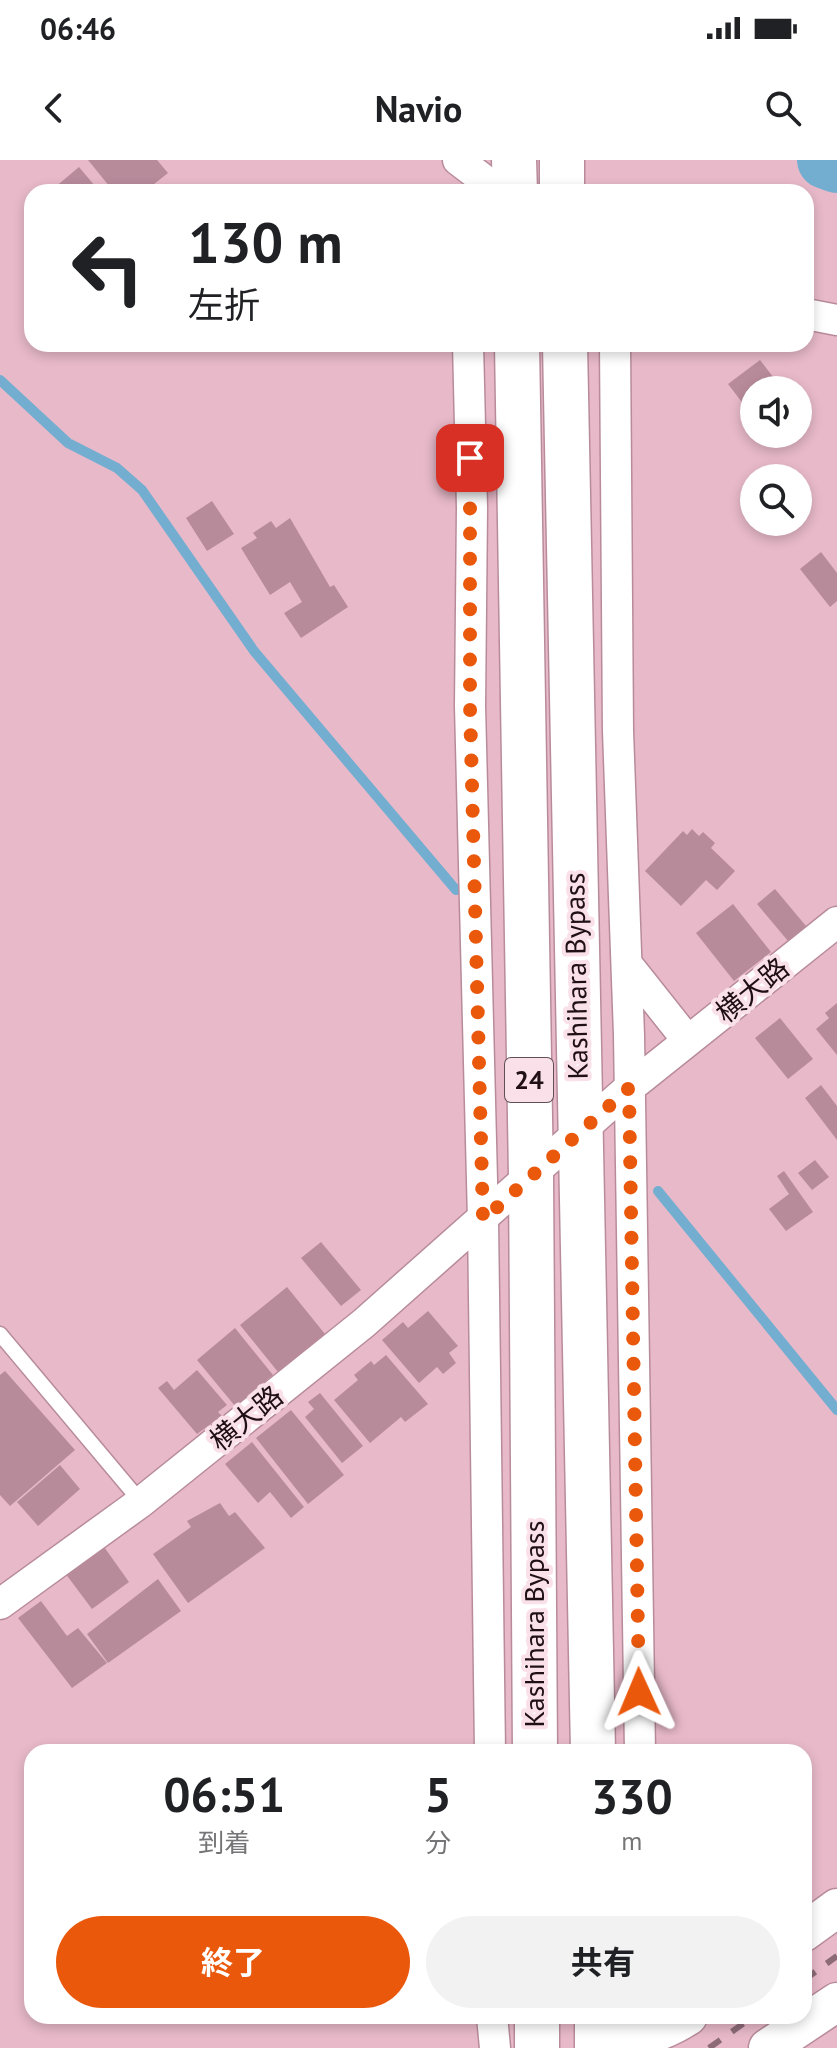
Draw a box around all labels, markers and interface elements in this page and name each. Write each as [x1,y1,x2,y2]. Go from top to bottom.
text: 06:46 [40,9,116,48]
text: Navio [375,85,462,132]
icon: back [32,86,76,130]
icon: search [761,86,805,130]
text: 130 m [188,206,343,278]
icon: left [56,216,160,320]
text: 左折 [188,281,260,328]
map controls [740,376,812,536]
button: sound [740,376,812,448]
pin [436,424,504,492]
icon: arrive [448,436,492,480]
button: search [740,464,812,536]
street label: Kashihara Bypass [555,872,596,1080]
street label: 横大路 [707,949,796,1030]
road number: 24 [505,1058,553,1102]
street label: 横大路 [201,1377,290,1458]
street label: Kashihara Bypass [515,1521,552,1727]
position arrow [597,1650,681,1734]
text: 06:51 [163,1763,285,1825]
text: 5 [424,1763,452,1825]
text: 330 [591,1765,673,1827]
text: m [621,1824,642,1857]
text: 到着 [198,1826,250,1859]
text: 分 [425,1826,451,1859]
button: 終了 [56,1916,410,2008]
button: 共有 [426,1916,780,2008]

